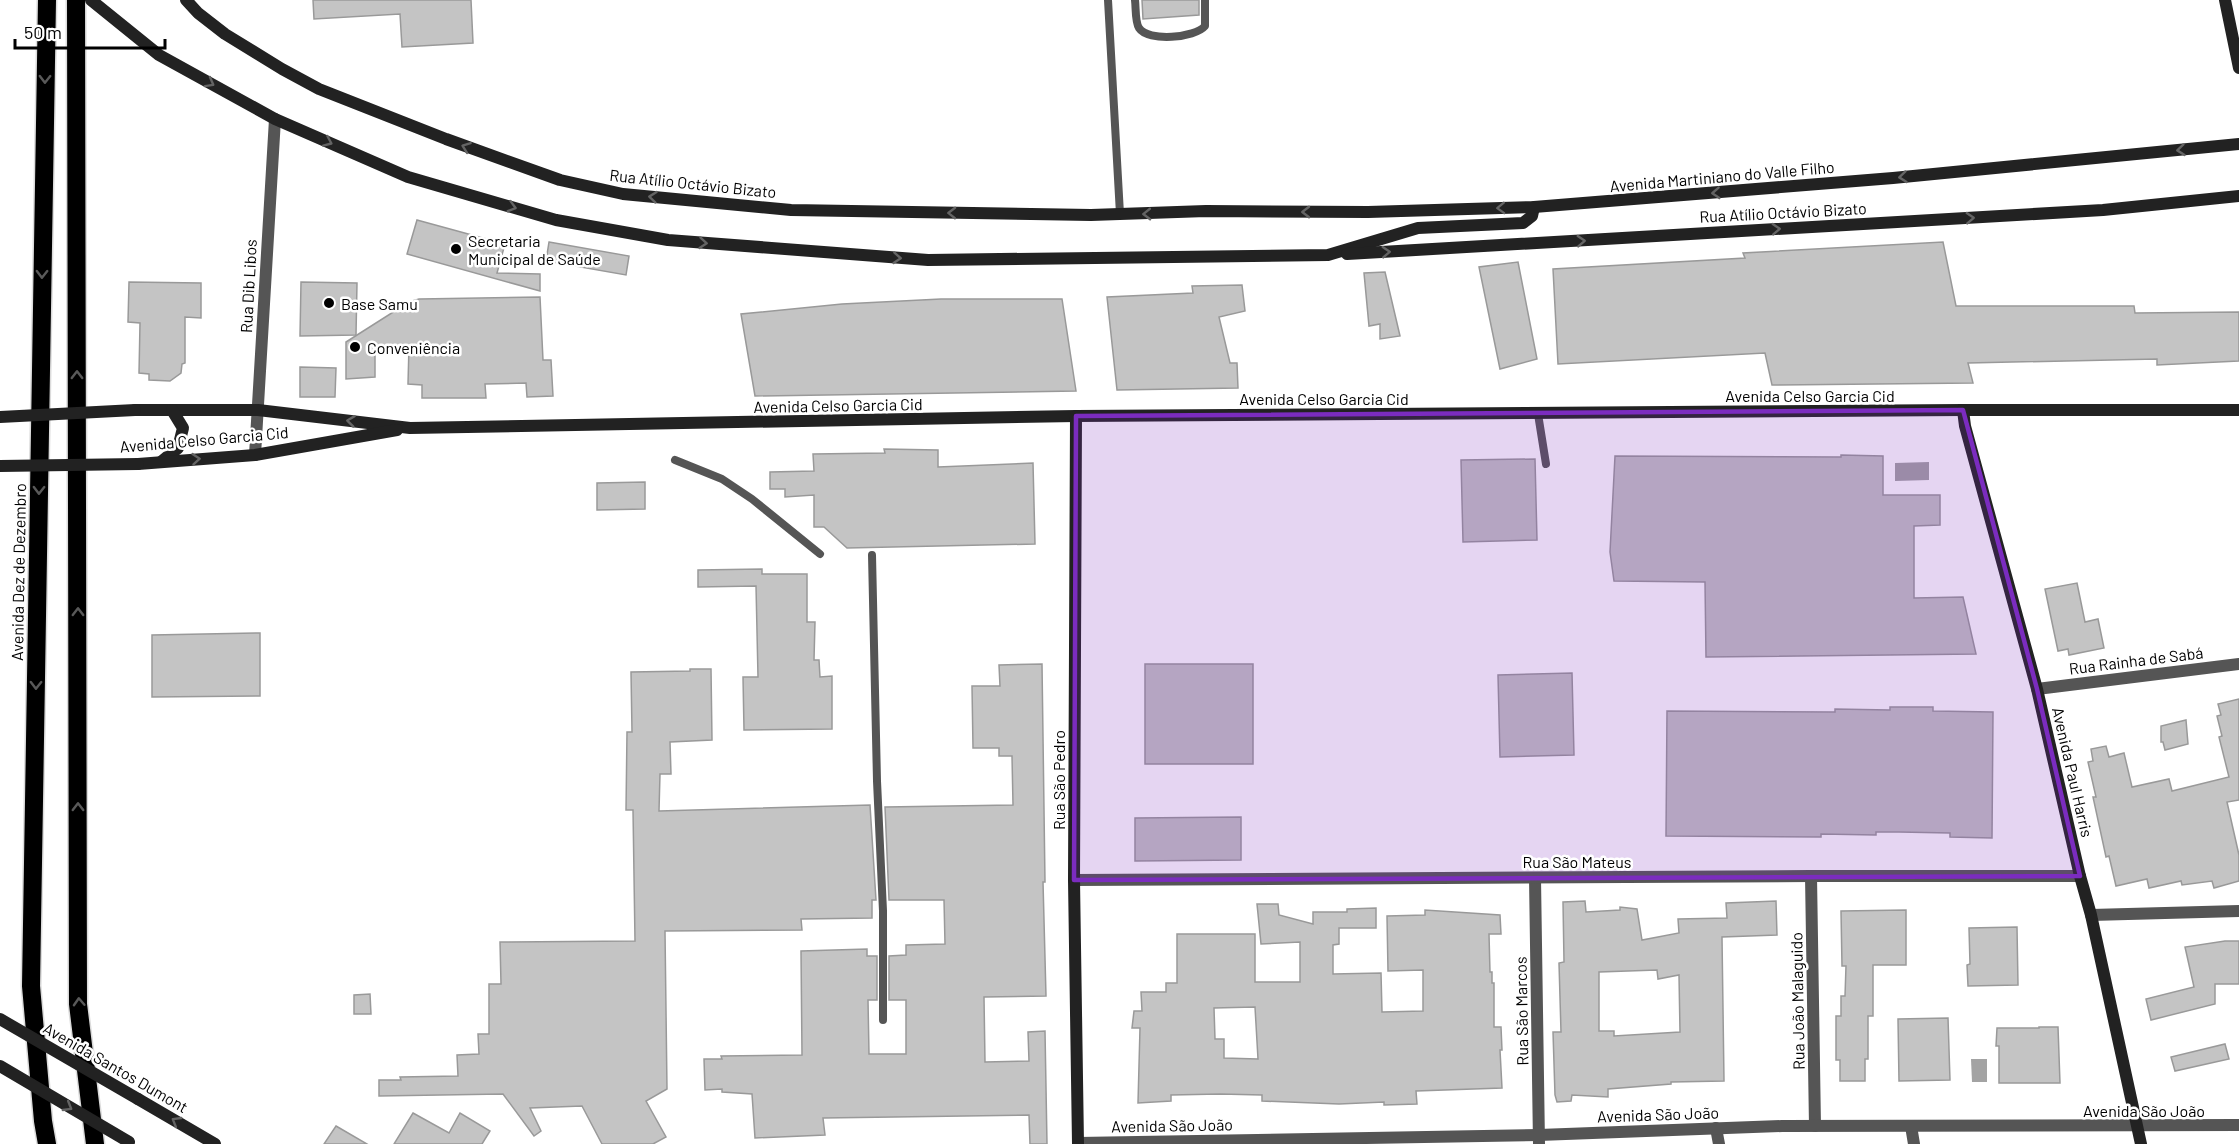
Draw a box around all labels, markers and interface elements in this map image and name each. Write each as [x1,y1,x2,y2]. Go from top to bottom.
scale bar [15,12,165,50]
text: 50 m [24,21,62,43]
one-way arrow [39,75,52,84]
one-way arrow [204,76,214,87]
one-way arrow [322,135,333,147]
one-way arrow [461,141,471,154]
one-way arrow [2176,143,2185,156]
street label: Avenida Martiniano do Valle Filho [1609,157,1835,195]
street label: Rua Atílio Octávio Bizato [609,165,777,201]
one-way arrow [1899,170,1908,183]
one-way arrow [1712,186,1721,199]
one-way arrow [649,192,658,204]
street label: Rua Atílio Octávio Bizato [1699,198,1867,226]
one-way arrow [506,200,517,212]
one-way arrow [1496,202,1505,215]
one-way arrow [1301,206,1310,218]
one-way arrow [948,207,957,219]
one-way arrow [1143,207,1152,220]
one-way arrow [1966,211,1975,224]
one-way arrow [1771,223,1780,236]
place label: Secretaria Municipal de Saúde [468,231,601,268]
one-way arrow [1576,235,1585,248]
one-way arrow [698,236,708,249]
street label: Rua Dib Libos [236,239,260,333]
marker: Secretaria Municipal de Saúde [449,242,463,256]
one-way arrow [1382,246,1391,259]
one-way arrow [893,251,902,264]
one-way arrow [36,270,48,279]
place label: Base Samu [341,294,418,313]
marker: Base Samu [322,296,336,310]
place label: Conveniência [367,338,460,357]
marker: Conveniência [348,340,362,354]
one-way arrow [71,371,83,380]
street label: Avenida Celso Garcia Cid [1725,386,1895,405]
street label: Avenida Celso Garcia Cid [1239,389,1409,408]
street label: Avenida Celso Garcia Cid [753,394,923,416]
one-way arrow [347,415,356,428]
street label: Avenida Celso Garcia Cid [119,422,289,456]
one-way arrow [192,453,201,466]
street label: Avenida Dez de Dezembro [7,483,29,661]
one-way arrow [33,486,45,495]
one-way arrow [72,608,84,617]
street label: Rua Rainha de Sabá [2068,642,2204,678]
one-way arrow [29,681,42,690]
street label: Avenida Paul Harris [2049,705,2097,839]
street label: Rua São Pedro [1049,730,1068,830]
one-way arrow [72,803,84,812]
street label: Rua São Mateus [1523,852,1631,871]
street label: Rua João Malaguido [1786,932,1808,1070]
street label: Rua São Marcos [1511,956,1531,1066]
one-way arrow [72,998,85,1007]
street label: Avenida Santos Dumont [40,1018,192,1116]
one-way arrow [62,1099,72,1111]
street label: Avenida São João [2083,1101,2205,1120]
street label: Avenida São João [1597,1102,1719,1126]
street label: Avenida São João [1111,1114,1233,1136]
one-way arrow [172,1117,182,1129]

